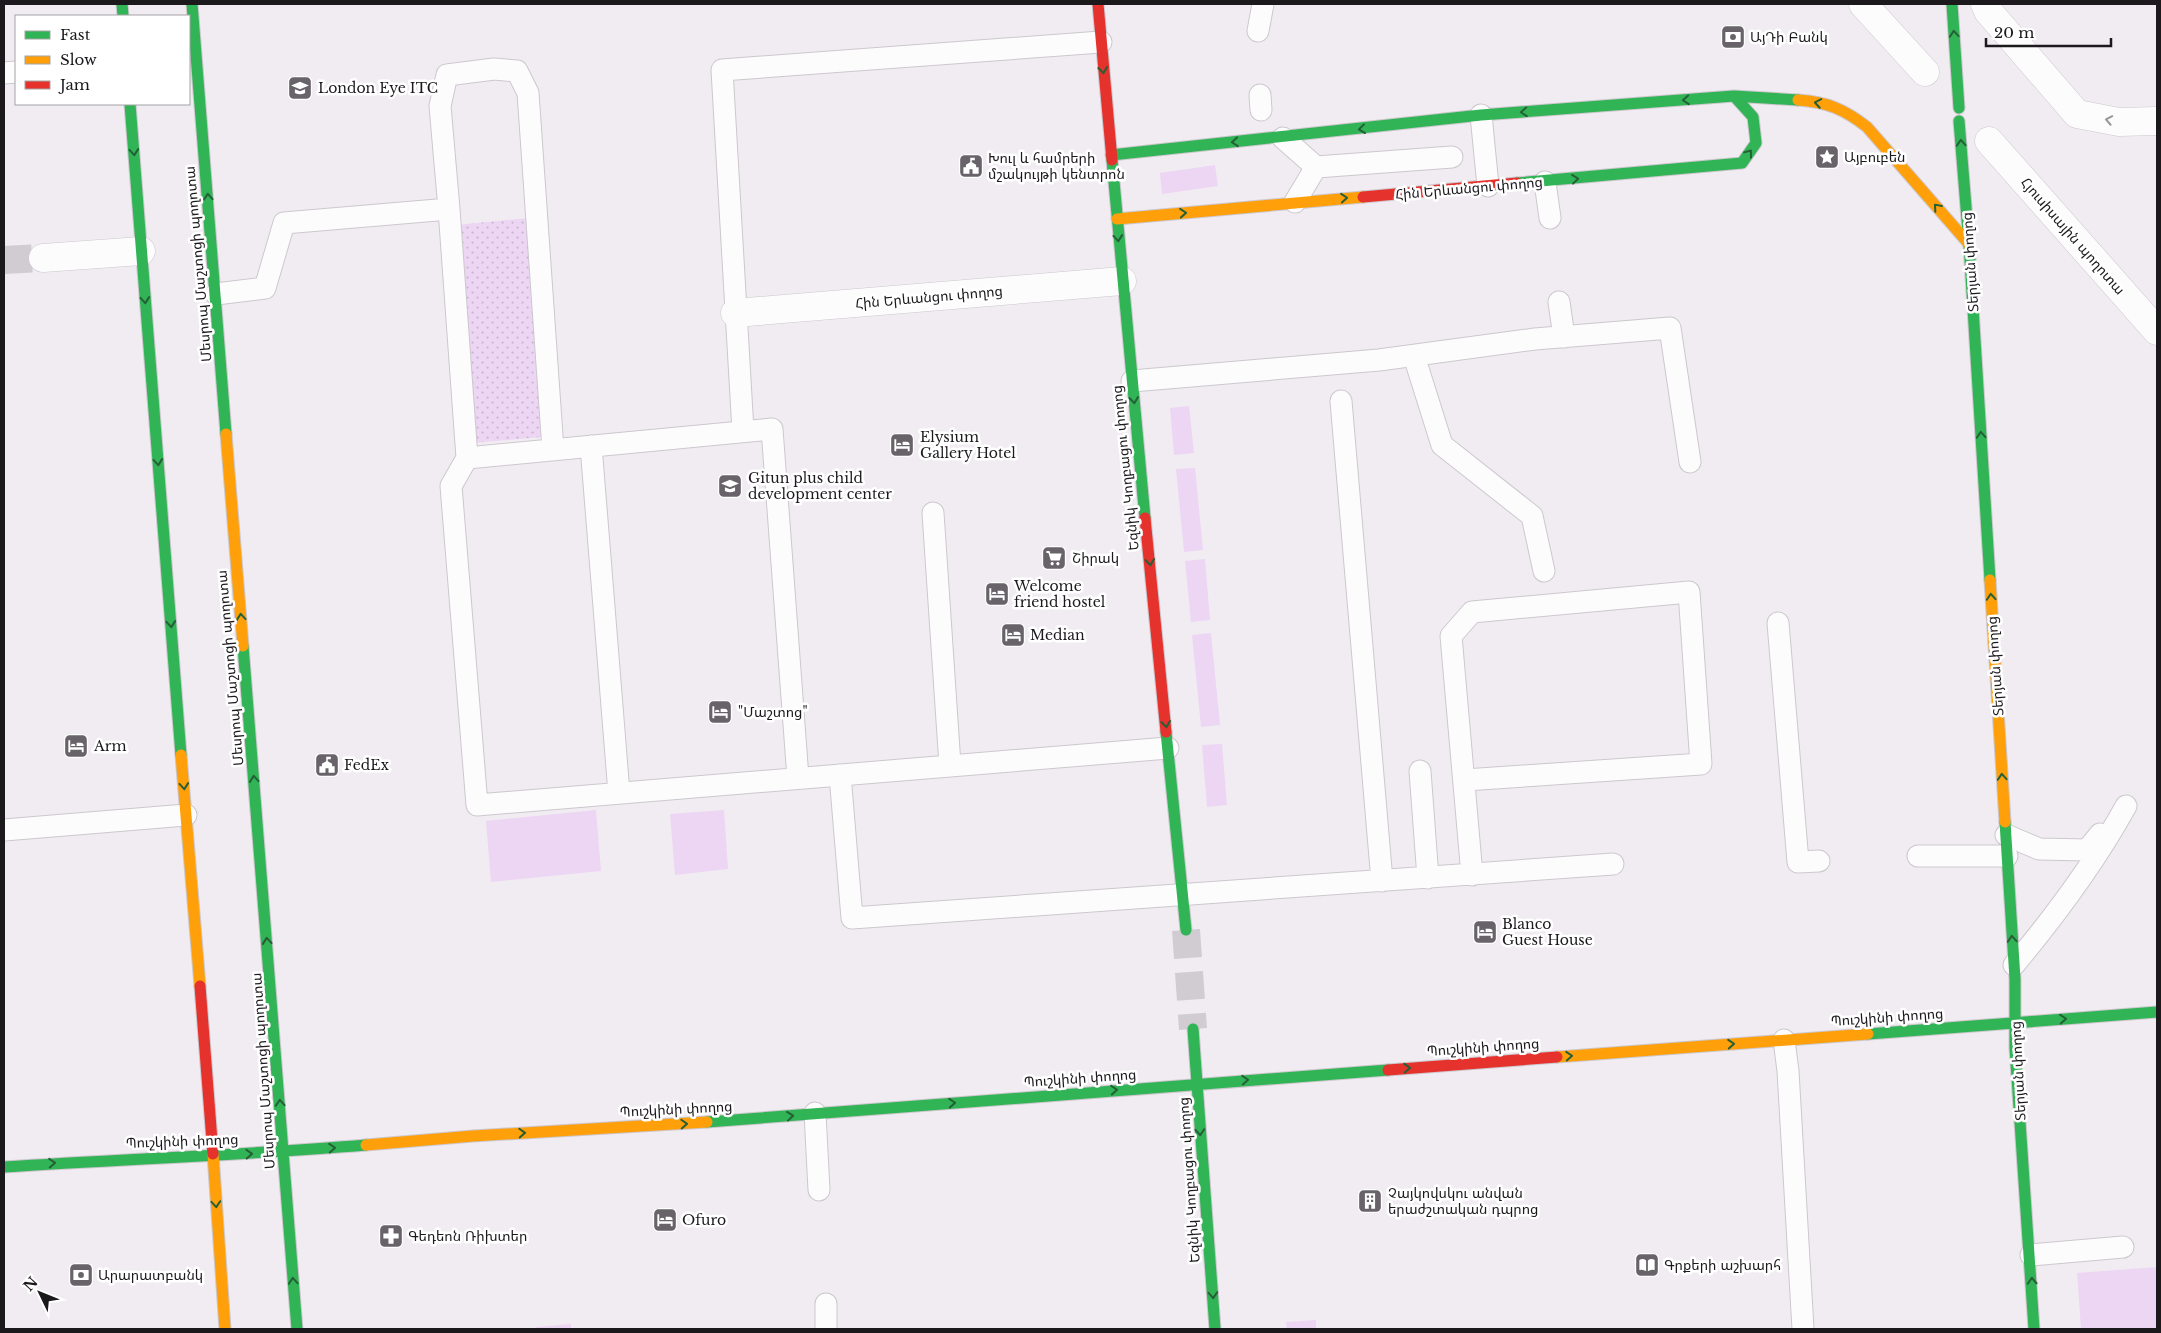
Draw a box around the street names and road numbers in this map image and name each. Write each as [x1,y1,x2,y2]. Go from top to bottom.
street label: Մեսրոպ Մաշտոցի պողոտա [180,165,216,363]
street label: Հին Երևանցու փողոց [1395,173,1543,203]
street label: Հյուսիսային պողոտա [2017,174,2129,298]
street label: Տերյան փողոց [1958,212,1982,312]
street label: Հին Երևանցու փողոց [855,282,1003,312]
street label: Եզնիկ Կողբացու փողոց [1107,384,1143,552]
street label: Մեսրոպ Մաշտոցի պողոտա [212,569,248,767]
street label: Տերյան փողոց [1983,616,2007,716]
street label: Մեսրոպ Մաշտոցի պողոտա [247,972,279,1170]
street label: Պուշկինի փողոց [1830,1004,1944,1030]
street label: Տերյան փողոց [2006,1021,2030,1121]
street label: Պուշկինի փողոց [1426,1034,1540,1060]
street label: Պուշկինի փողոց [1023,1065,1137,1091]
street label: Պուշկինի փողոց [619,1097,733,1121]
street label: Եզնիկ Կողբացու փողոց [1174,1097,1204,1263]
street label: Պուշկինի փողոց [125,1130,239,1152]

